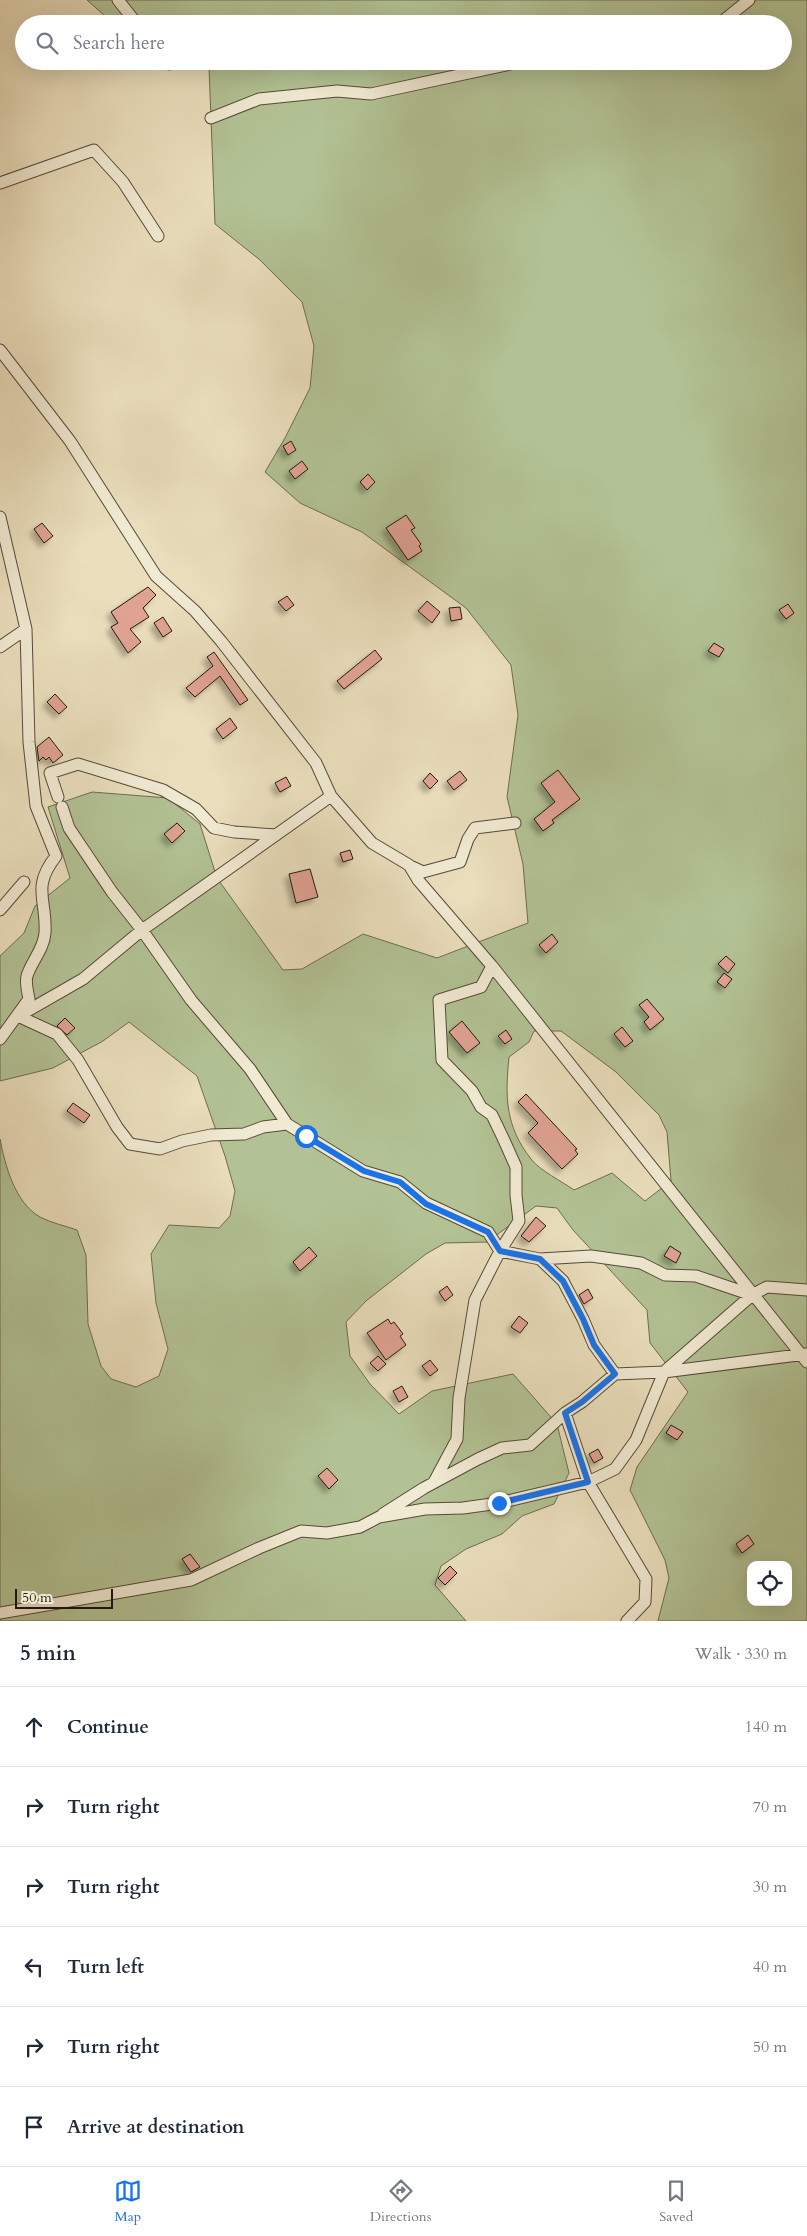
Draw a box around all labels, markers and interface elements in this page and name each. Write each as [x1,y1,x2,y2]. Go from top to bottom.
search box [15,15,792,70]
icon: search [33,29,61,57]
text: Search here [73,30,165,56]
route start [295,1125,318,1148]
route end [488,1492,511,1515]
map controls [747,1561,792,1606]
button: locate [747,1561,792,1606]
scale bar [15,1586,112,1609]
text: 50 m [22,1588,52,1607]
text: 5 min [20,1639,76,1668]
text: Walk · 330 m [695,1643,787,1665]
icon: ahead [20,1713,48,1741]
text: Continue [67,1714,149,1740]
text: 140 m [745,1716,787,1738]
icon: right [20,1793,48,1821]
text: Turn right [67,1794,159,1820]
text: 70 m [753,1796,787,1818]
icon: right [20,1873,48,1901]
text: Turn right [67,1874,159,1900]
text: 30 m [753,1876,787,1898]
icon: left [20,1953,48,1981]
text: Turn left [67,1954,144,1980]
text: 40 m [753,1956,787,1978]
icon: right [20,2033,48,2061]
text: Turn right [67,2034,159,2060]
text: 50 m [753,2036,787,2058]
icon: arrive [20,2113,48,2141]
text: Arrive at destination [67,2114,244,2140]
tab: Map [114,2177,142,2226]
tab: Directions [370,2177,431,2226]
tab: Saved [659,2177,693,2226]

